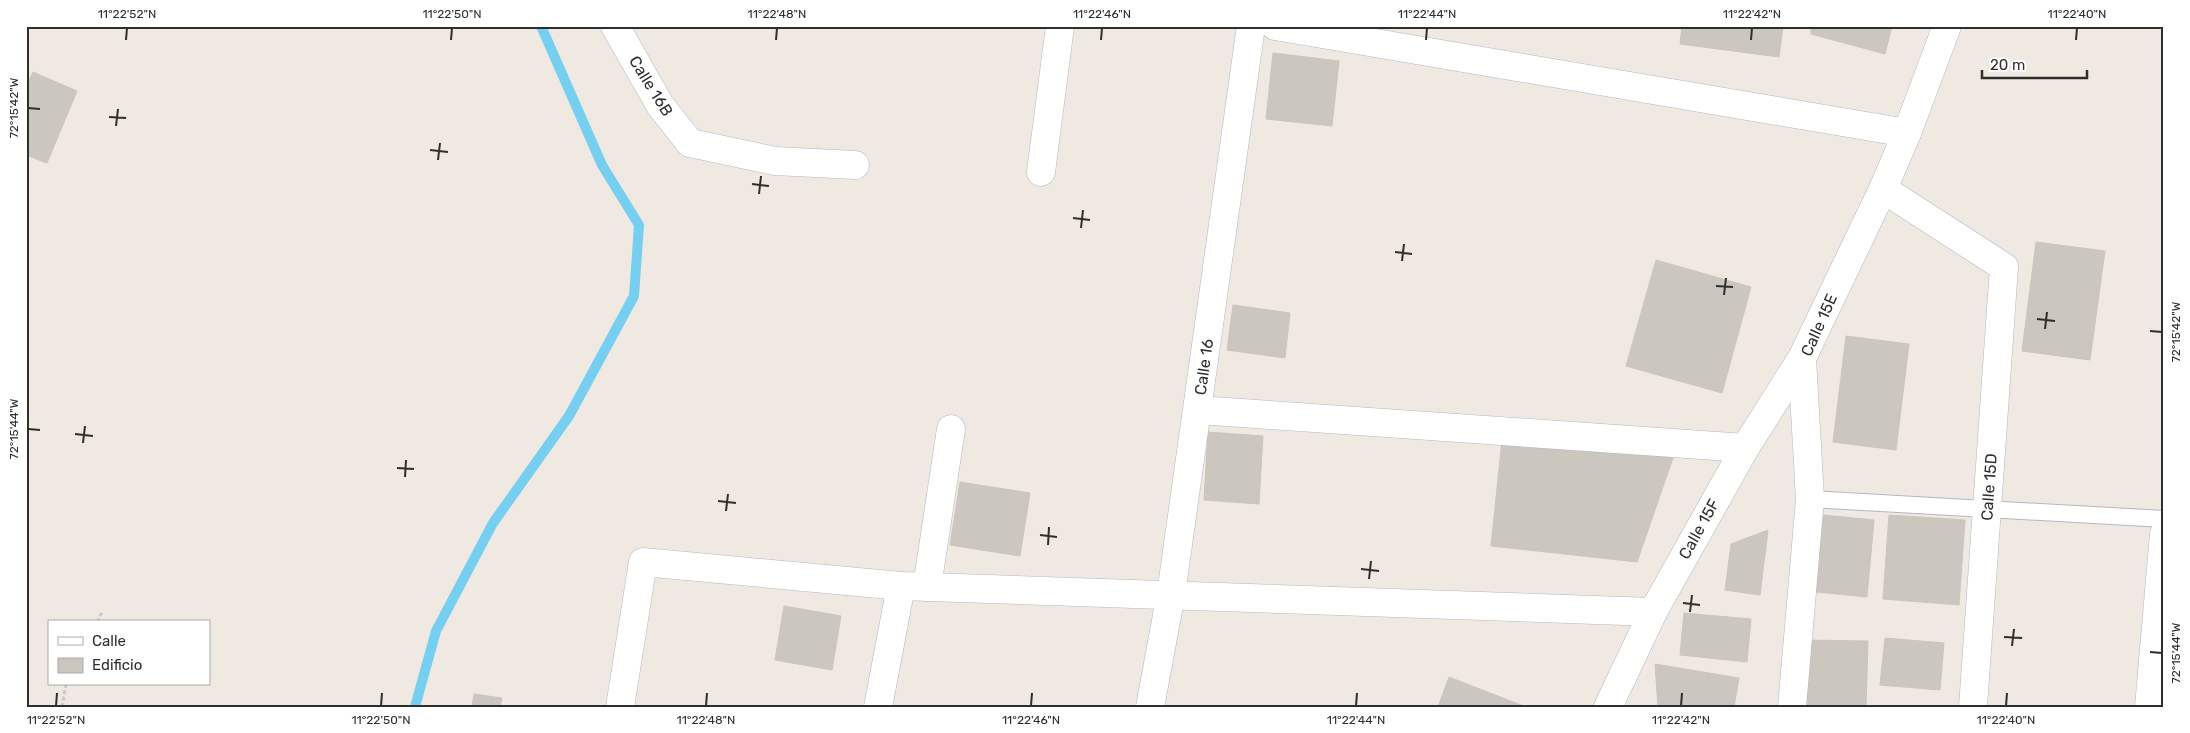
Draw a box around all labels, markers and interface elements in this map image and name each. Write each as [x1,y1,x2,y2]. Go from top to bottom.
text: 11°22'52"N [98,7,156,21]
text: 11°22'50"N [422,7,482,21]
text: 11°22'48"N [748,7,806,21]
text: 11°22'46"N [1073,7,1131,21]
text: 11°22'44"N [1398,7,1456,21]
text: 11°22'42"N [1723,7,1781,21]
text: 11°22'40"N [2048,7,2106,21]
scale bar [1982,48,2088,80]
street label: Calle 16B [625,52,677,120]
text: 20 m [1990,56,2025,74]
text: 72°15'42"W [7,77,21,138]
street label: Calle 15E [1797,291,1841,359]
text: 72°15'42"W [2169,301,2183,362]
street label: Calle 16 [1191,337,1217,396]
text: 72°15'44"W [7,398,21,459]
street label: Calle 15D [1977,453,2001,521]
street label: Calle 15F [1675,496,1723,562]
legend [48,620,210,686]
text: 72°15'44"W [2169,622,2183,683]
text: Calle [92,632,126,650]
text: Edificio [92,656,142,674]
text: 11°22'52"N [27,713,85,727]
text: 11°22'50"N [351,713,411,727]
text: 11°22'48"N [677,713,735,727]
text: 11°22'46"N [1002,713,1060,727]
text: 11°22'44"N [1327,713,1385,727]
text: 11°22'42"N [1652,713,1710,727]
text: 11°22'40"N [1977,713,2035,727]

